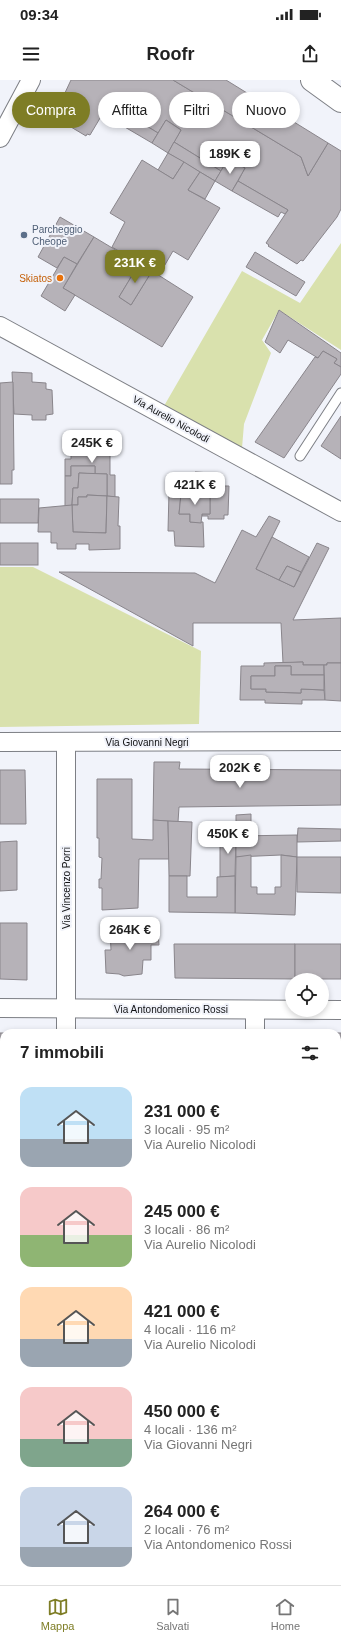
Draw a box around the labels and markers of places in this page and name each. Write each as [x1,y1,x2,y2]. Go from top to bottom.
pin: 189K € [197,141,263,175]
place label: Parcheggio Cheope [32,224,83,247]
marker: Parcheggio Cheope [19,230,29,240]
pin: 231K € [102,250,168,284]
place label: Skiatos [19,273,52,284]
marker: Skiatos [55,273,65,283]
pin: 245K € [59,430,125,464]
pin: 421K € [162,472,228,506]
pin: 202K € [207,755,273,789]
pin: 450K € [195,821,261,855]
pin: 264K € [97,917,163,951]

